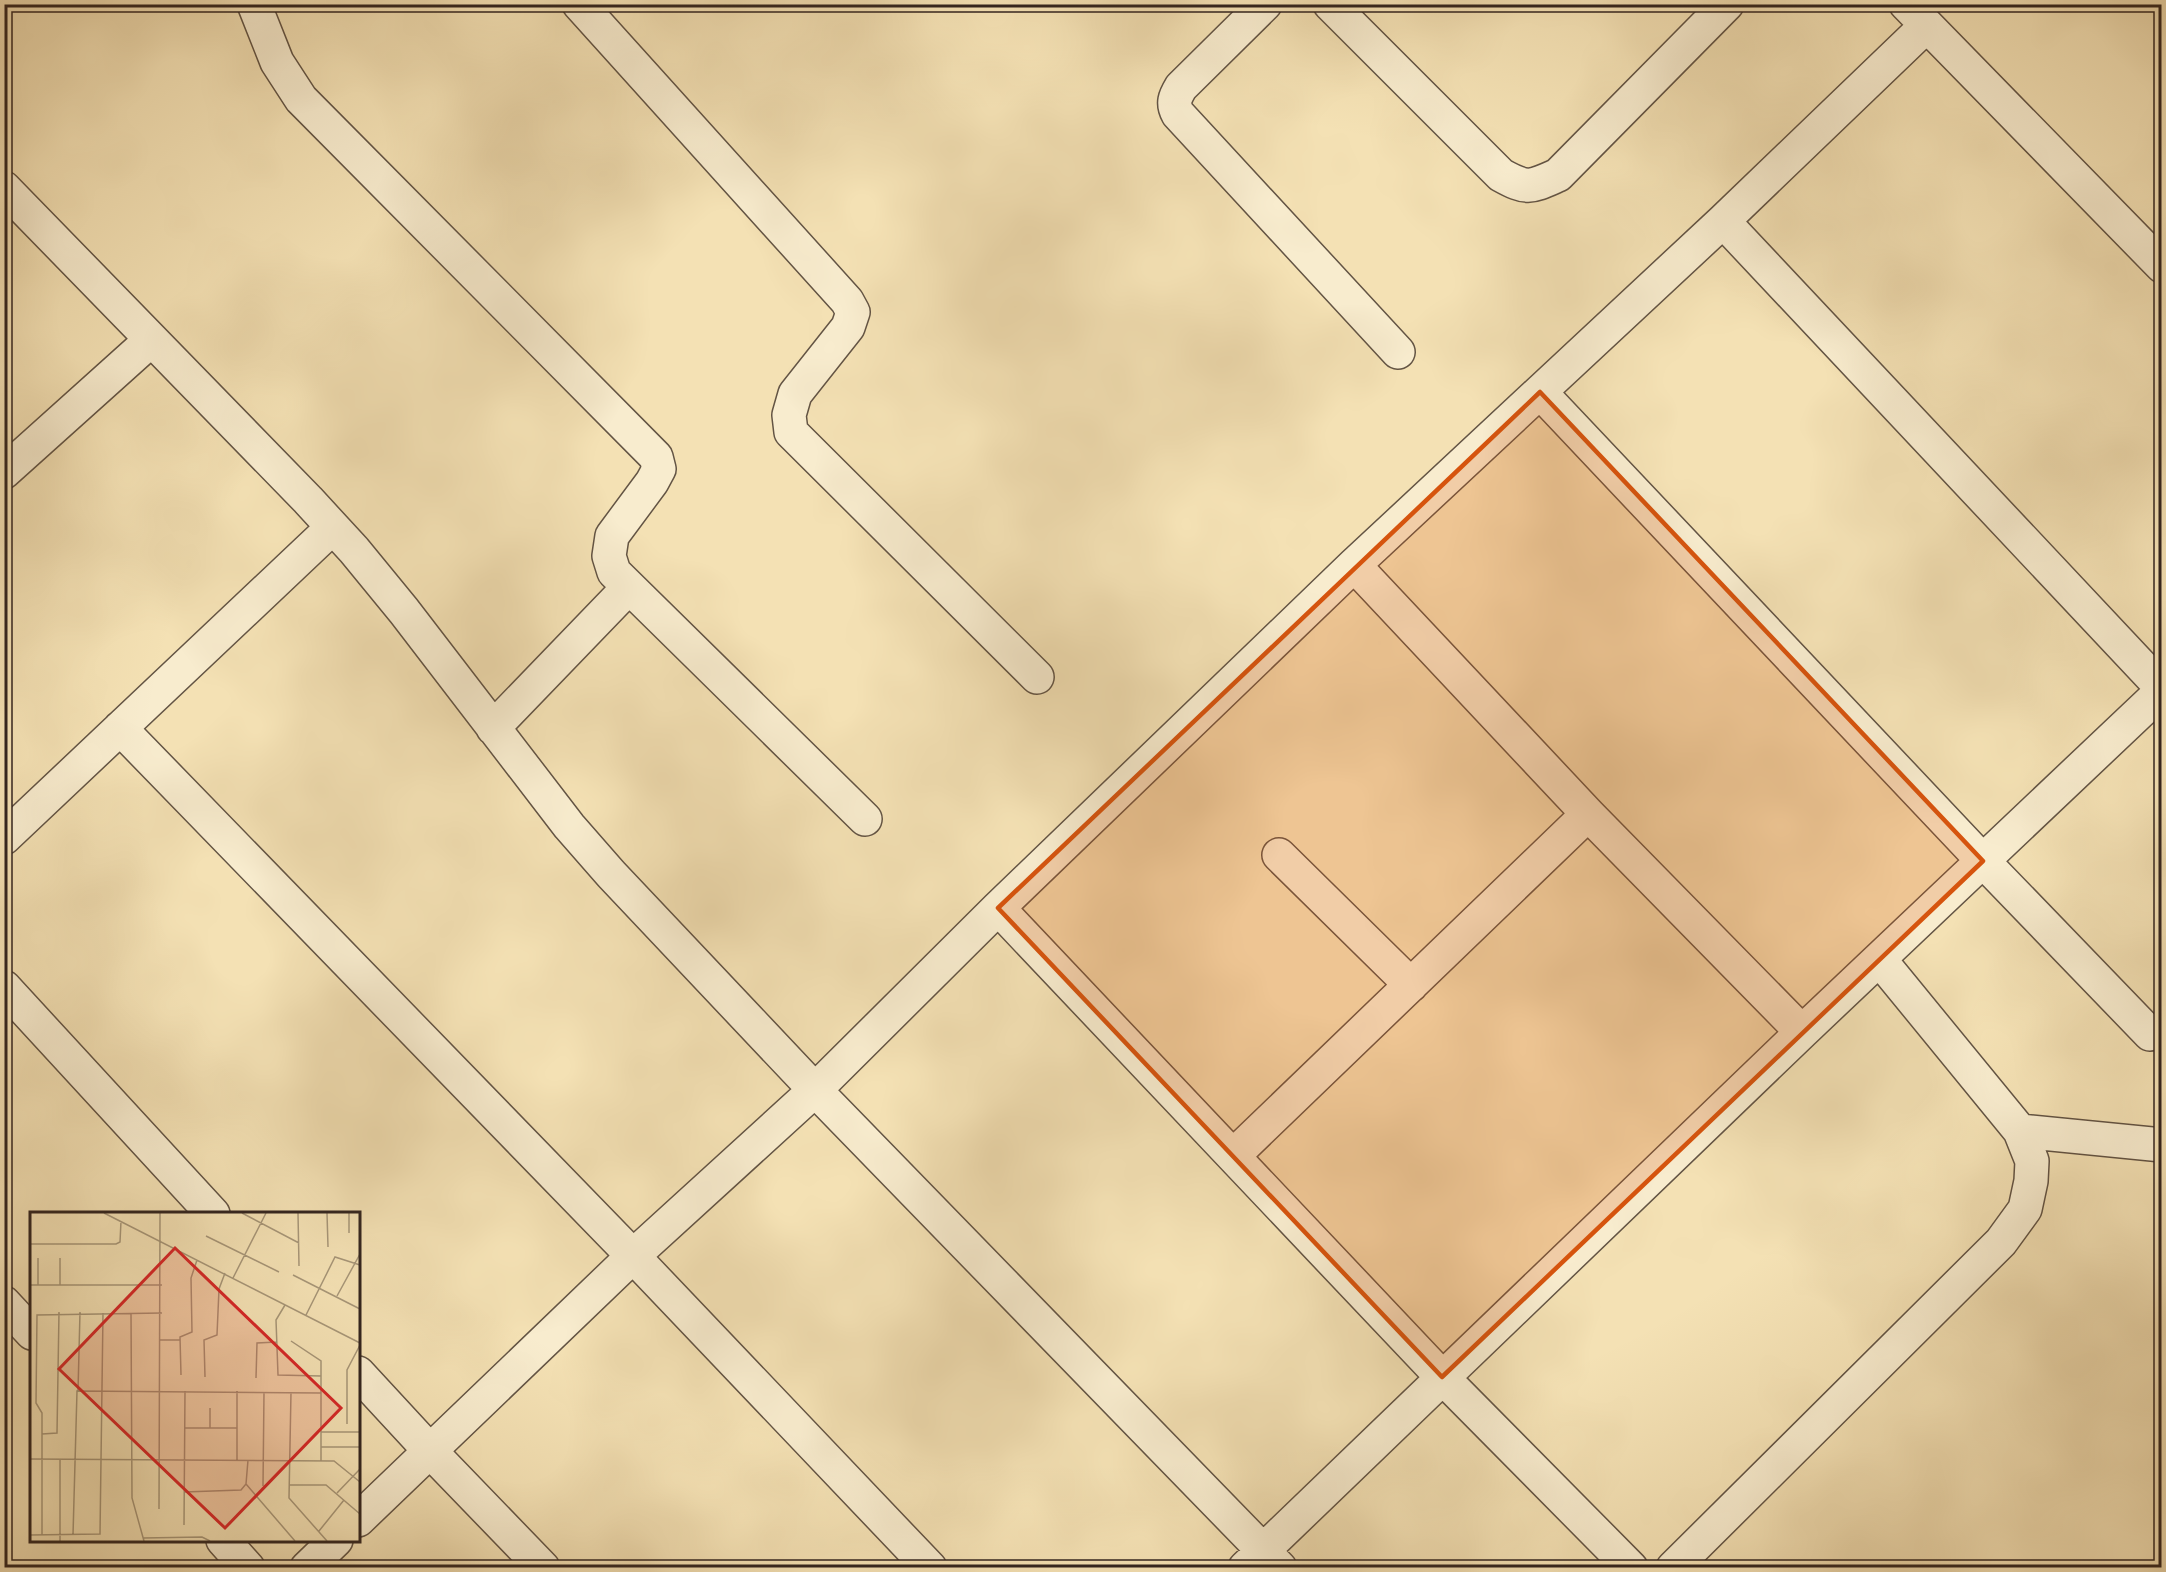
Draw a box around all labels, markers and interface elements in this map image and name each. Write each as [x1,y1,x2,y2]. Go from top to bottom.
inset map [30,1212,360,1542]

